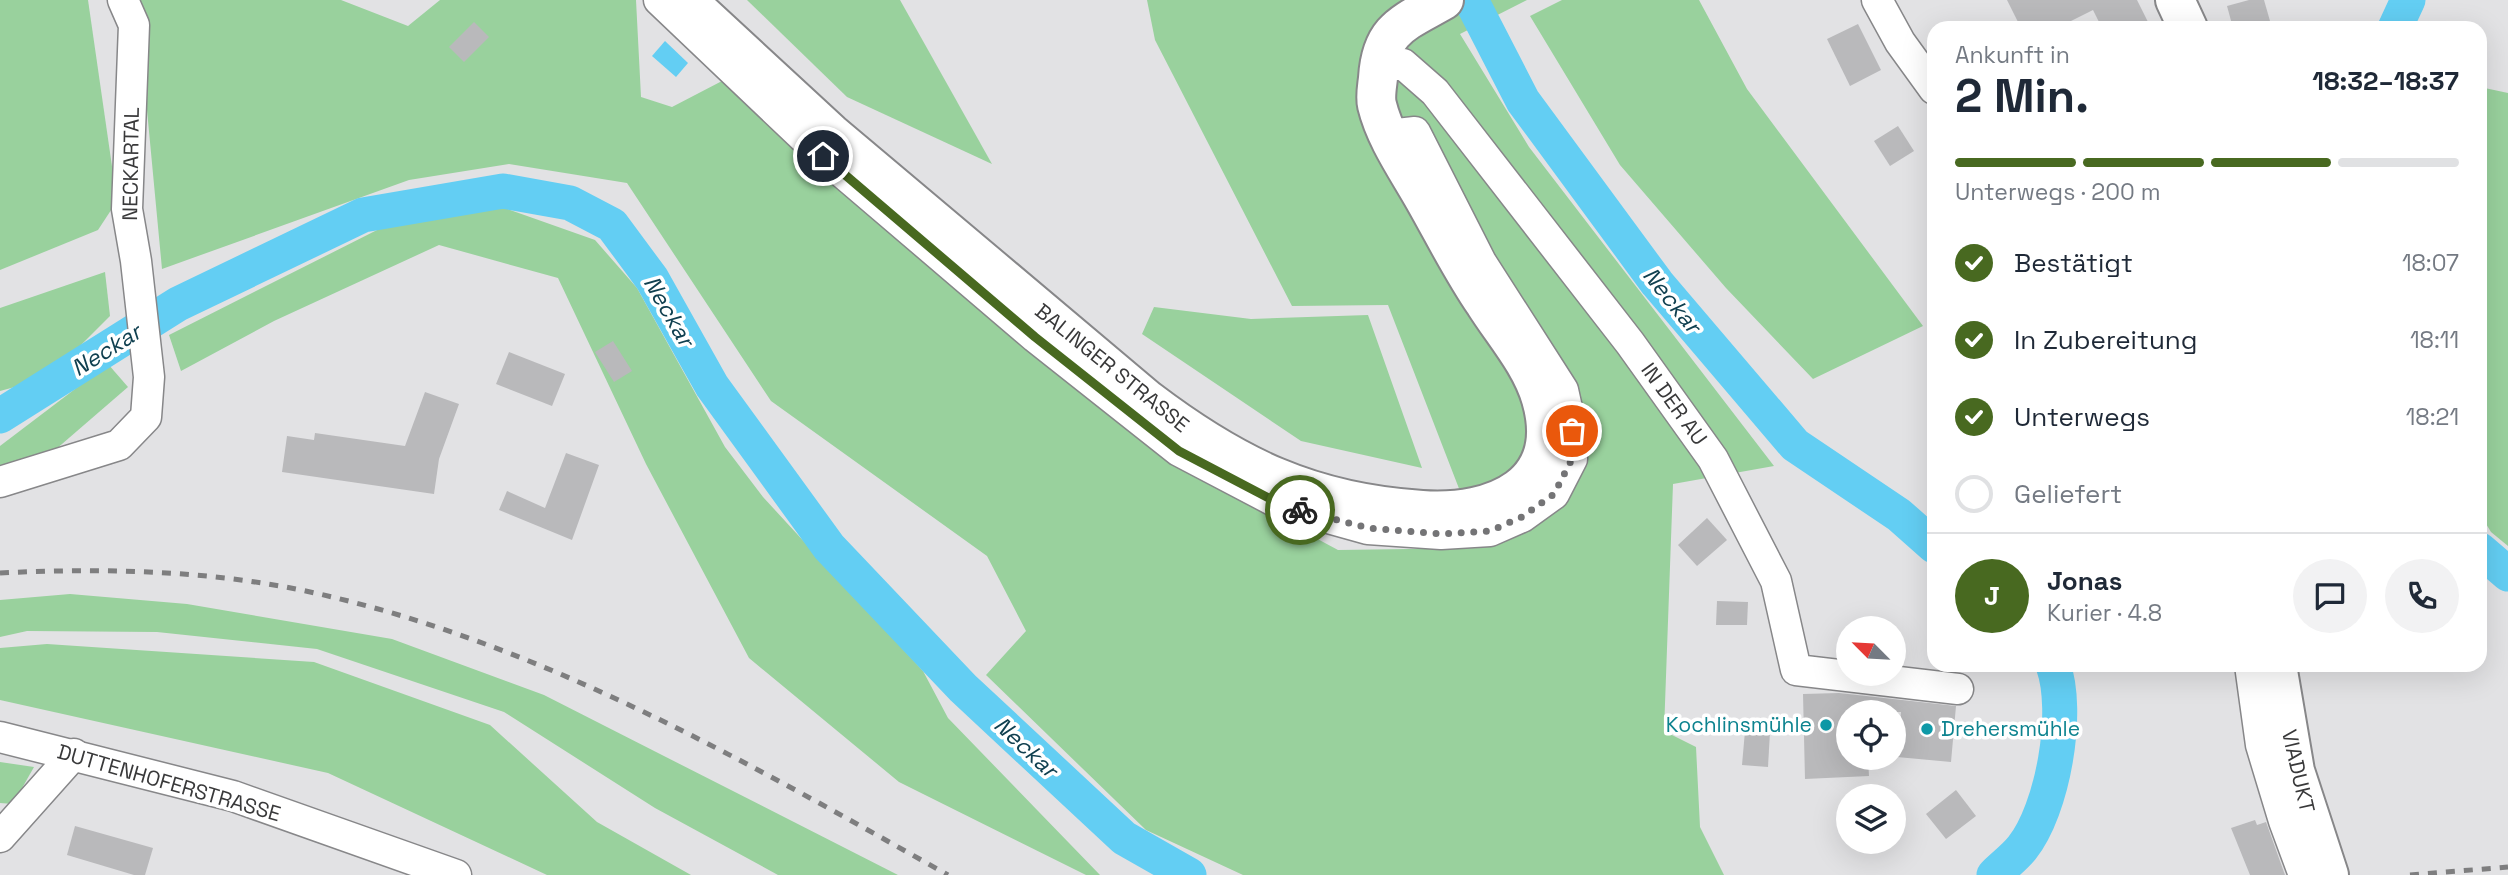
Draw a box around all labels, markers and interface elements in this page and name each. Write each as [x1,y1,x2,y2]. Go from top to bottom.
text: Ankunft in [1955,40,2070,70]
text: 18:32–18:37 [2312,64,2459,98]
text: 2 Min. [1955,67,2089,125]
street label: NECKARTAL [116,107,145,221]
pin [793,126,853,186]
icon: home [804,137,842,175]
text: Unterwegs · 200 m [1955,177,2160,207]
icon: check [1955,244,1993,282]
text: Bestätigt [2014,246,2133,280]
text: 18:07 [2402,248,2459,278]
water label: Neckar [1636,261,1709,341]
water label: Neckar [637,270,702,354]
street label: BALINGER STRASSE [1030,297,1195,438]
water label: Neckar [66,316,148,383]
icon: check [1955,321,1993,359]
text: In Zubereitung [2014,323,2198,357]
text: 18:11 [2410,325,2459,355]
street label: IN DER AU [1635,357,1713,450]
icon: check [1955,398,1993,436]
text: Unterwegs [2014,400,2150,434]
pin [1542,401,1602,461]
text: 18:21 [2406,402,2459,432]
icon: bag [1553,412,1591,450]
courier [1265,475,1335,545]
text: Geliefert [2014,477,2122,511]
icon: bike [1281,491,1319,529]
button: chat [2293,559,2367,633]
button: phone [2385,559,2459,633]
text: Jonas [2047,564,2122,598]
text: J [1984,579,2000,613]
text: Kurier · 4.8 [2047,598,2162,628]
north arrow [1836,616,1906,686]
map controls [1836,616,1906,854]
button: locate [1836,700,1906,770]
water label: Neckar [988,710,1066,786]
place label: Kochlinsmühle [1666,711,1812,738]
place label: Drehersmühle [1941,715,2080,742]
marker: Kochlinsmühle [1818,717,1834,733]
marker: Drehersmühle [1919,721,1935,737]
street label: VIADUKT [2276,727,2321,815]
street label: DUTTENHOFERSTRASSE [54,738,284,827]
button: layers [1836,784,1906,854]

